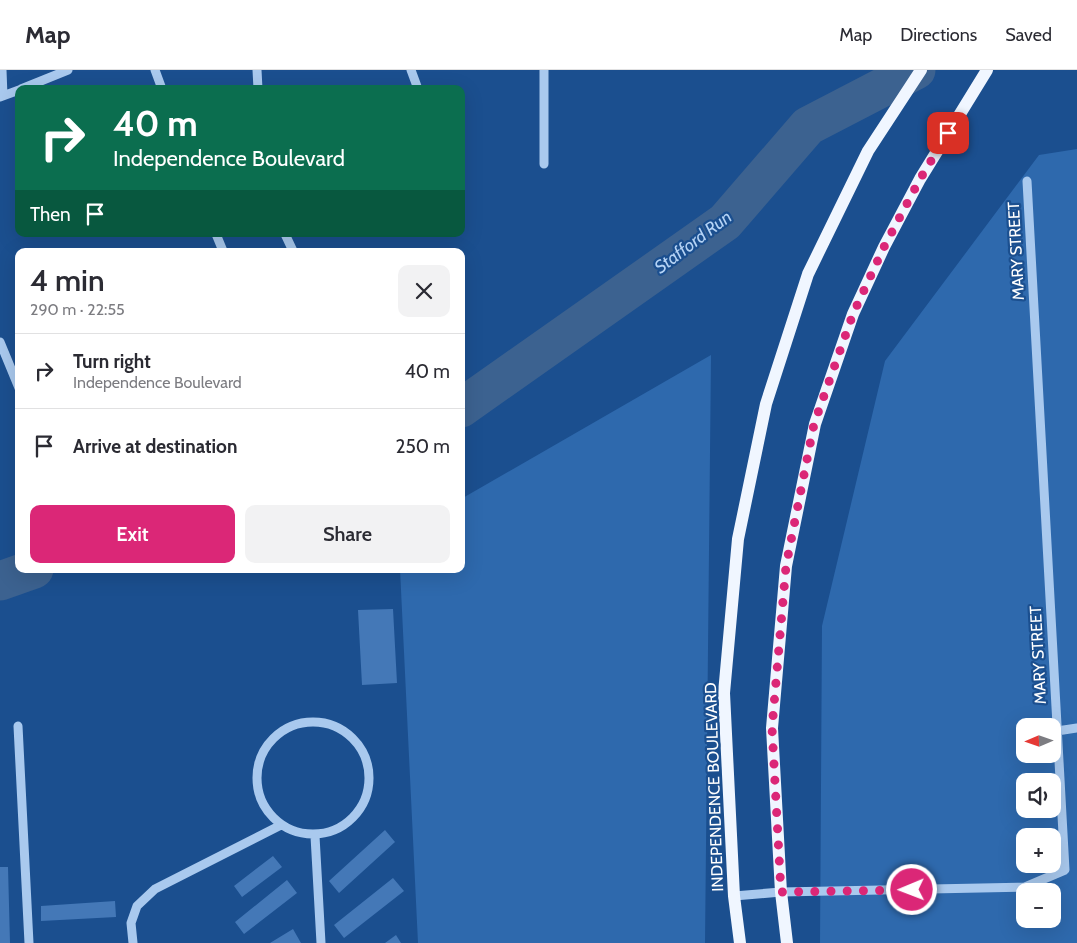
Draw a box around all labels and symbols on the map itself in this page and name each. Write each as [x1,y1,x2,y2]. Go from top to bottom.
pin [927,112,969,154]
street label: MARY STREET [1004,201,1028,301]
water label: Stafford Run [650,206,736,278]
street label: MARY STREET [1026,605,1050,705]
street label: INDEPENDENCE BOULEVARD [701,682,727,892]
north arrow [1016,718,1061,762]
position arrow [885,863,937,915]

